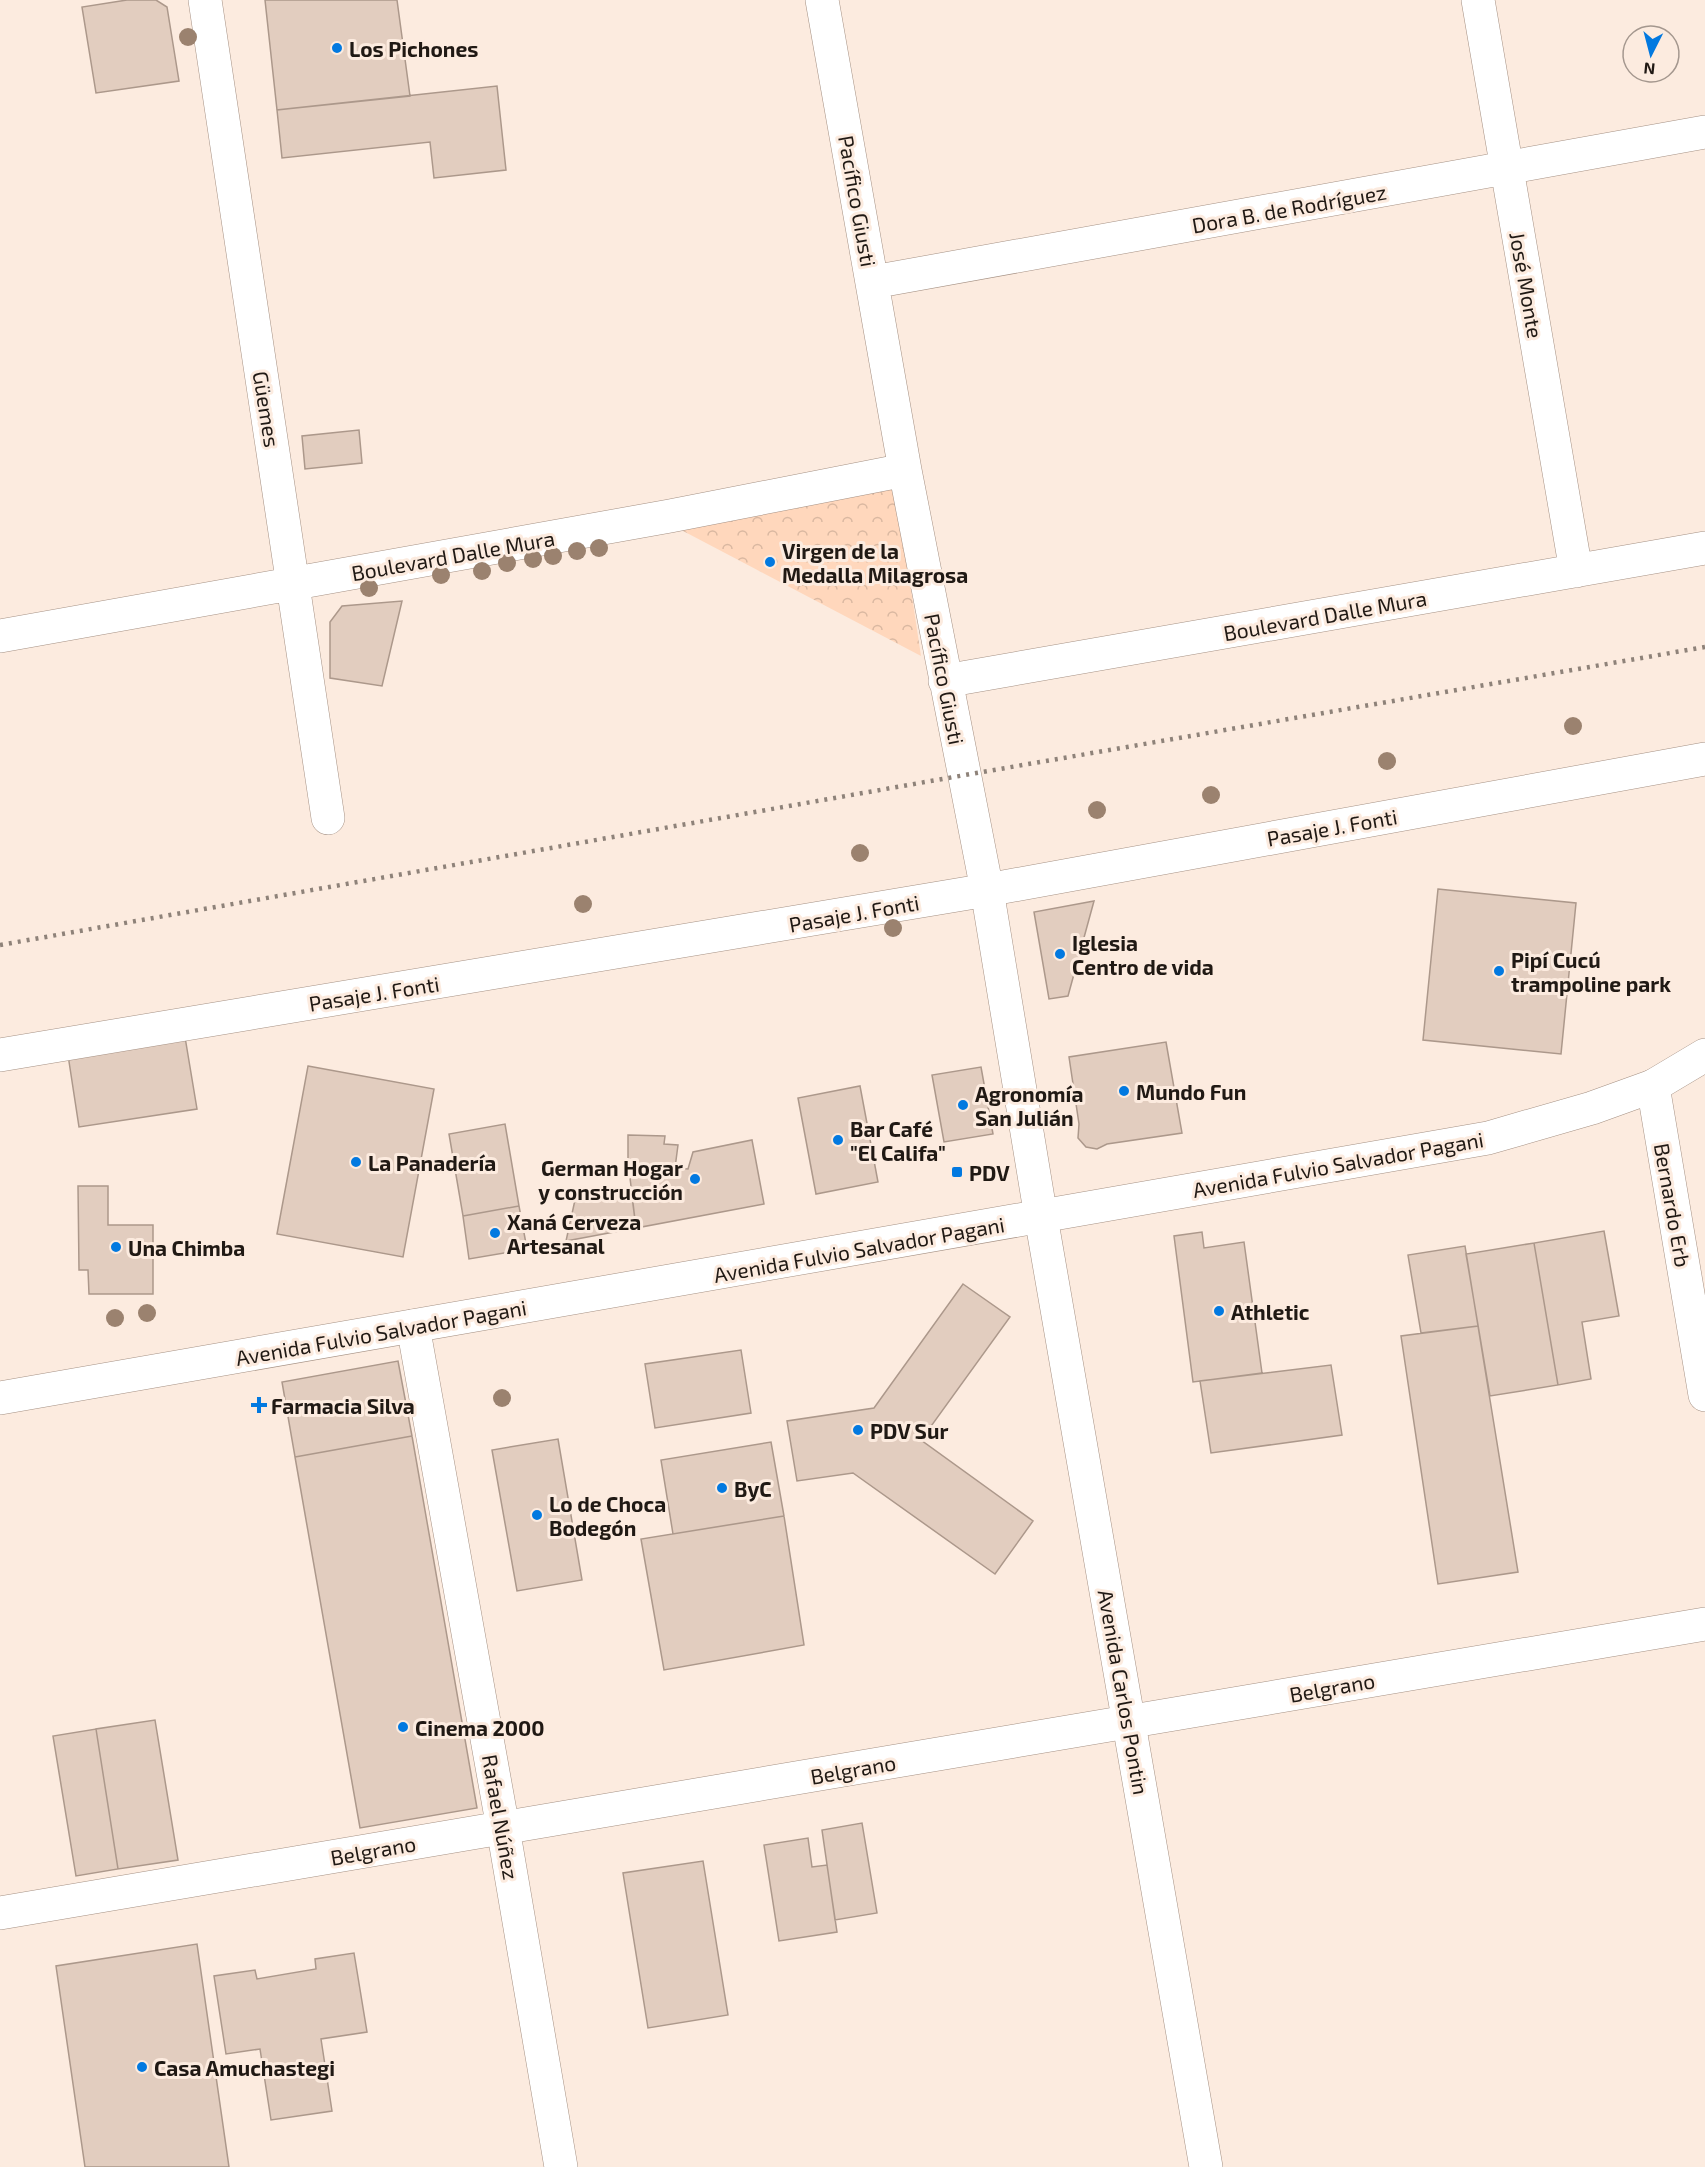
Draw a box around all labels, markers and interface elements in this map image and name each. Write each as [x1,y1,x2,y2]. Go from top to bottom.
north arrow [1621,24,1681,84]
place label: Los Pichones [349,36,478,61]
marker: Los Pichones [330,41,344,55]
text: N [1643,59,1656,79]
street label: Pacífico Giusti [834,133,882,269]
street label: Dora B. de Rodríguez [1190,179,1388,237]
street label: José Monte [1505,230,1549,340]
street label: Güemes [249,369,285,449]
street label: Boulevard Dalle Mura [349,525,557,585]
place label: Virgen de la Medalla Milagrosa [782,538,968,587]
marker: Virgen de la Medalla Milagrosa [763,555,777,569]
street label: Boulevard Dalle Mura [1221,585,1429,645]
street label: Pacífico Giusti [920,611,970,747]
street label: Pasaje J. Fonti [1265,803,1399,852]
street label: Pasaje J. Fonti [787,889,921,938]
place label: Iglesia Centro de vida [1072,930,1214,979]
marker: Iglesia Centro de vida [1053,947,1067,961]
place label: Pipí Cucú trampoline park [1511,947,1671,996]
marker: Pipí Cucú trampoline park [1492,964,1506,978]
street label: Pasaje J. Fonti [307,970,441,1017]
place label: Mundo Fun [1136,1079,1246,1104]
place label: Agronomía San Julián [975,1081,1083,1130]
marker: Mundo Fun [1117,1084,1131,1098]
marker: Agronomía San Julián [956,1098,970,1112]
place label: Bar Café "El Califa" [850,1116,946,1165]
street label: Avenida Fulvio Salvador Pagani [1191,1126,1485,1202]
marker: Bar Café "El Califa" [831,1133,845,1147]
street label: Bernardo Erb [1650,1141,1696,1269]
place label: La Panadería [368,1150,496,1175]
marker: La Panadería [349,1155,363,1169]
place label: German Hogar y construcción [538,1155,683,1205]
place label: PDV [969,1160,1010,1185]
marker: PDV [950,1165,964,1179]
marker: German Hogar y construcción [688,1172,702,1186]
place label: Xaná Cerveza Artesanal [507,1209,641,1258]
street label: Avenida Fulvio Salvador Pagani [712,1211,1006,1287]
marker: Xaná Cerveza Artesanal [488,1226,502,1240]
place label: Una Chimba [128,1235,245,1260]
marker: Una Chimba [109,1240,123,1254]
street label: Avenida Fulvio Salvador Pagani [234,1294,528,1370]
place label: Athletic [1231,1299,1310,1324]
marker: Athletic [1212,1304,1226,1318]
place label: Farmacia Silva [271,1393,415,1418]
marker: Farmacia Silva [252,1398,266,1412]
place label: PDV Sur [870,1418,948,1443]
marker: PDV Sur [851,1423,865,1437]
place label: ByC [734,1476,772,1502]
marker: ByC [715,1481,729,1495]
place label: Lo de Choca Bodegón [549,1491,666,1540]
marker: Lo de Choca Bodegón [530,1508,544,1522]
street label: Avenida Carlos Pontin [1094,1587,1154,1797]
street label: Belgrano [1287,1667,1377,1707]
place label: Cinema 2000 [415,1715,545,1740]
marker: Cinema 2000 [396,1720,410,1734]
street label: Belgrano [808,1749,898,1789]
street label: Rafael Núñez [478,1752,524,1882]
street label: Belgrano [328,1830,418,1870]
place label: Casa Amuchastegi [154,2055,335,2080]
marker: Casa Amuchastegi [135,2060,149,2074]

